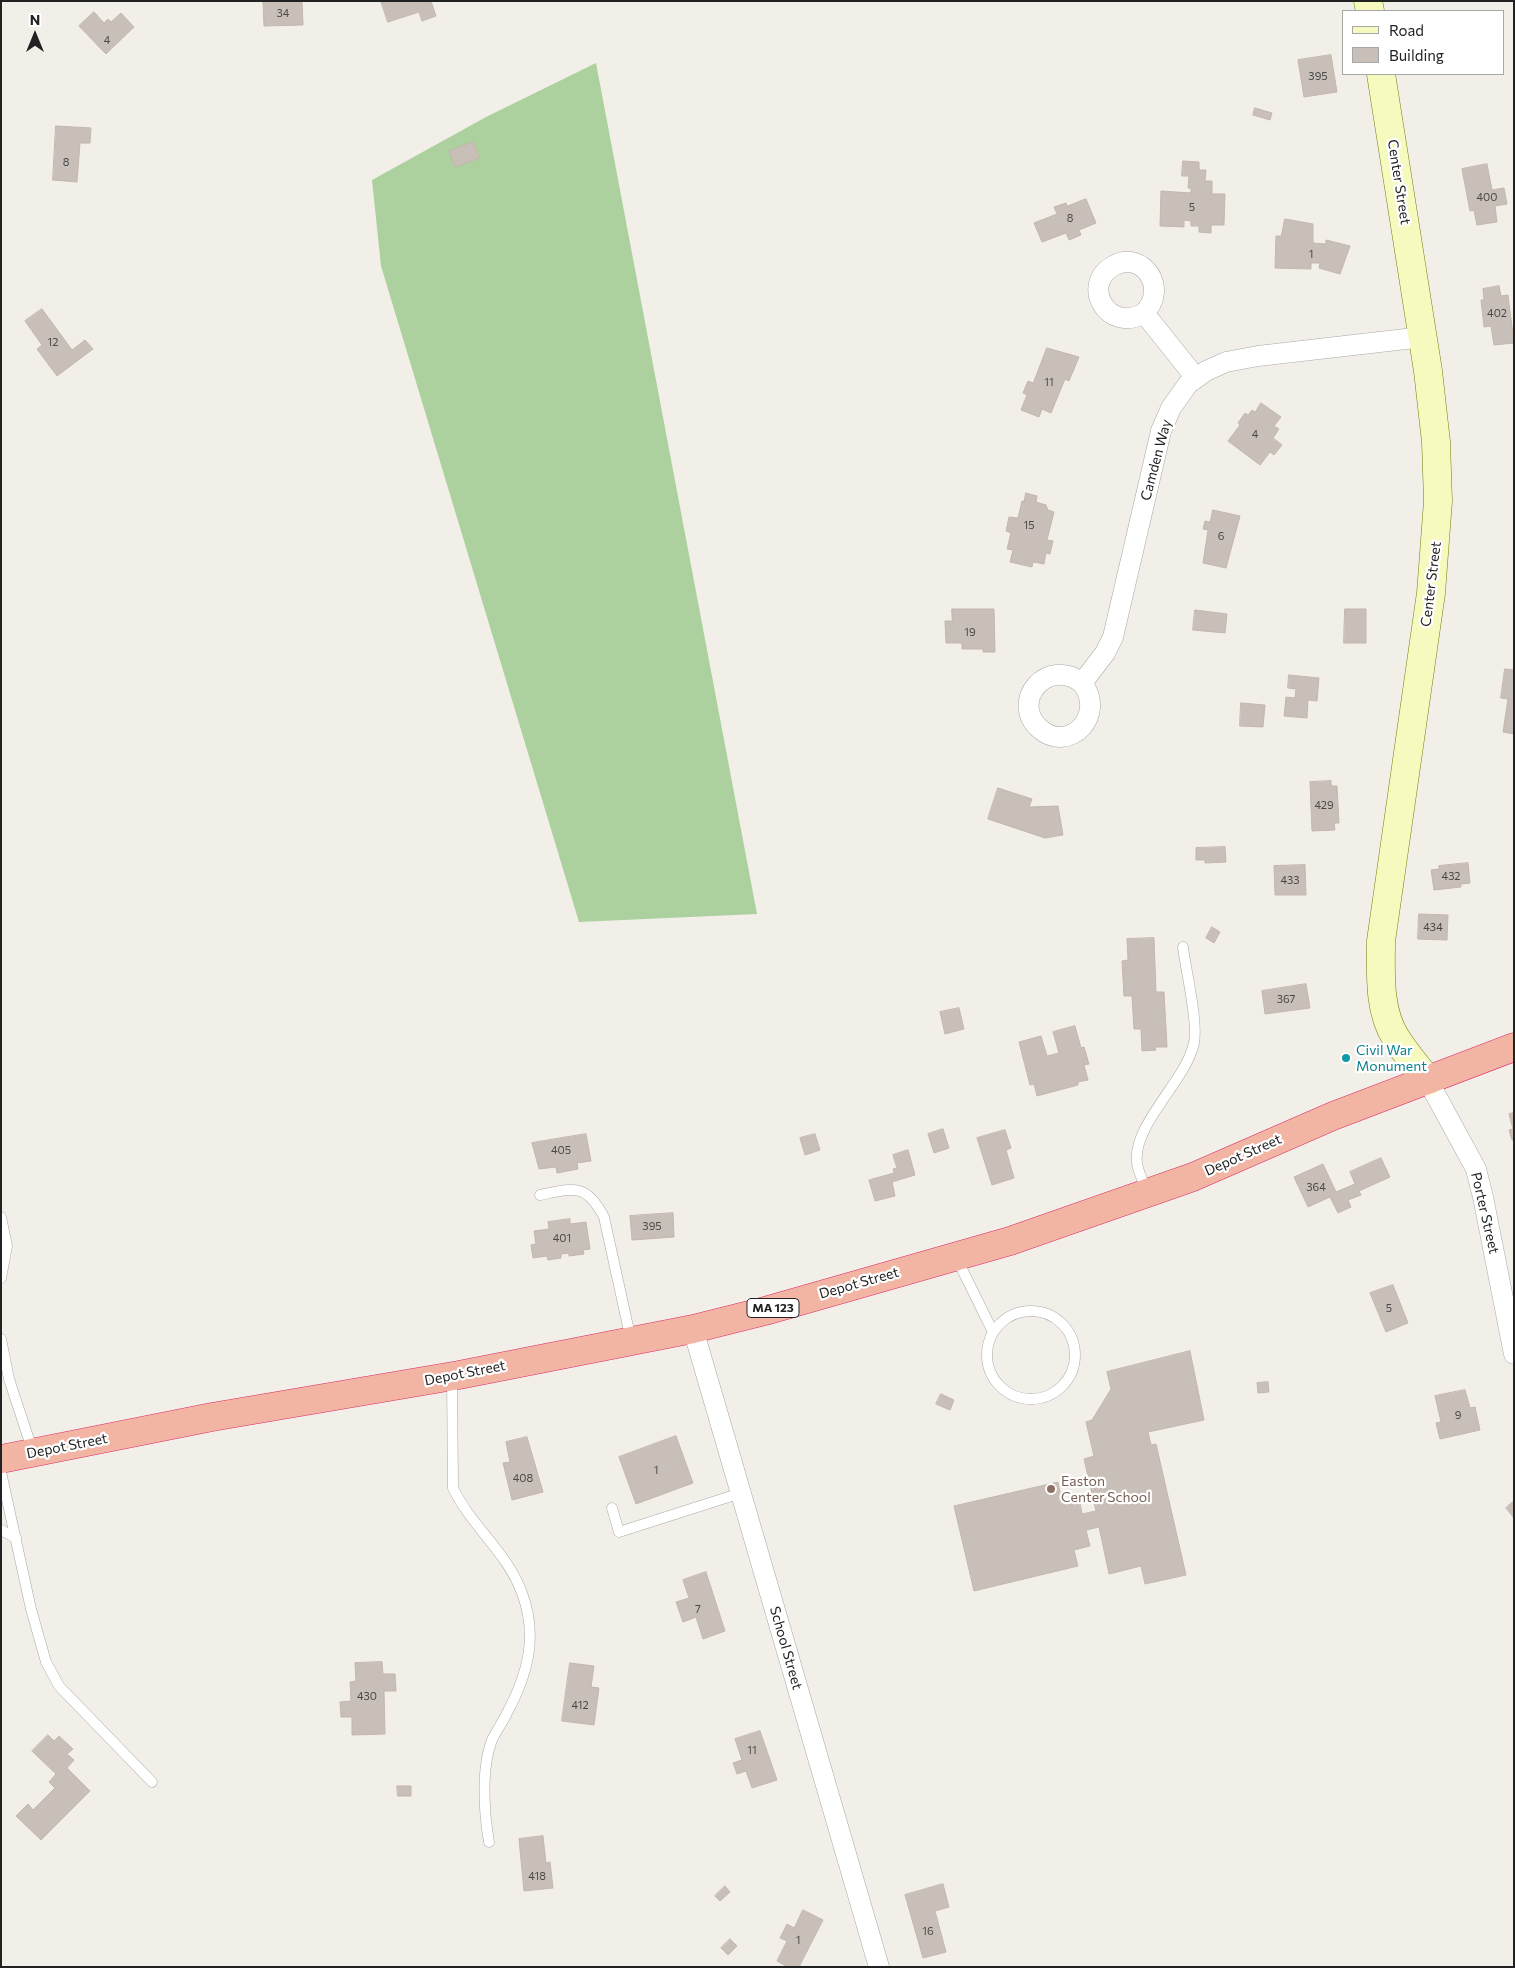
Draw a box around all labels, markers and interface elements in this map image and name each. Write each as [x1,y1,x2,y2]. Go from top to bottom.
house number: 34 [277,6,289,20]
north arrow [10,10,60,60]
legend [1342,10,1505,75]
text: N [30,11,40,28]
text: Road [1389,21,1424,39]
house number: 4 [104,33,110,47]
text: Building [1389,46,1444,64]
house number: 395 [1308,69,1328,83]
street label: Center Street [1384,138,1414,226]
house number: 8 [63,155,69,169]
house number: 400 [1477,190,1497,204]
house number: 5 [1189,200,1195,214]
house number: 8 [1067,211,1073,225]
house number: 1 [1309,247,1313,261]
house number: 402 [1487,306,1507,320]
house number: 12 [48,335,58,349]
house number: 11 [1044,375,1054,389]
street label: Camden Way [1137,418,1175,502]
house number: 4 [1252,427,1258,441]
house number: 15 [1023,518,1035,532]
house number: 6 [1218,529,1224,543]
street label: Center Street [1417,540,1445,628]
house number: 19 [964,625,976,639]
house number: 429 [1314,798,1334,812]
house number: 432 [1442,869,1460,883]
house number: 433 [1280,873,1300,887]
house number: 434 [1423,920,1443,934]
house number: 367 [1277,992,1295,1006]
place label: Civil War Monument [1356,1042,1427,1074]
marker: Civil War Monument [1340,1052,1352,1064]
street label: Depot Street [1202,1131,1284,1179]
house number: 405 [551,1143,571,1157]
street label: Porter Street [1467,1170,1503,1256]
house number: 364 [1306,1180,1326,1194]
house number: 395 [642,1219,662,1233]
house number: 401 [553,1231,571,1245]
street label: Depot Street [817,1264,901,1302]
road number: MA 123 [747,1299,799,1318]
house number: 5 [1386,1301,1392,1315]
street label: Depot Street [423,1357,507,1389]
house number: 9 [1455,1408,1461,1422]
street label: Depot Street [25,1430,109,1462]
house number: 1 [654,1463,658,1477]
house number: 408 [513,1471,533,1485]
place label: Easton Center School [1061,1473,1151,1505]
marker: Easton Center School [1045,1483,1057,1495]
house number: 7 [695,1602,701,1616]
street label: School Street [766,1604,806,1692]
house number: 430 [357,1689,377,1703]
house number: 412 [571,1698,589,1712]
house number: 11 [747,1743,757,1757]
house number: 418 [528,1869,546,1883]
house number: 16 [922,1924,934,1938]
house number: 1 [796,1933,800,1947]

